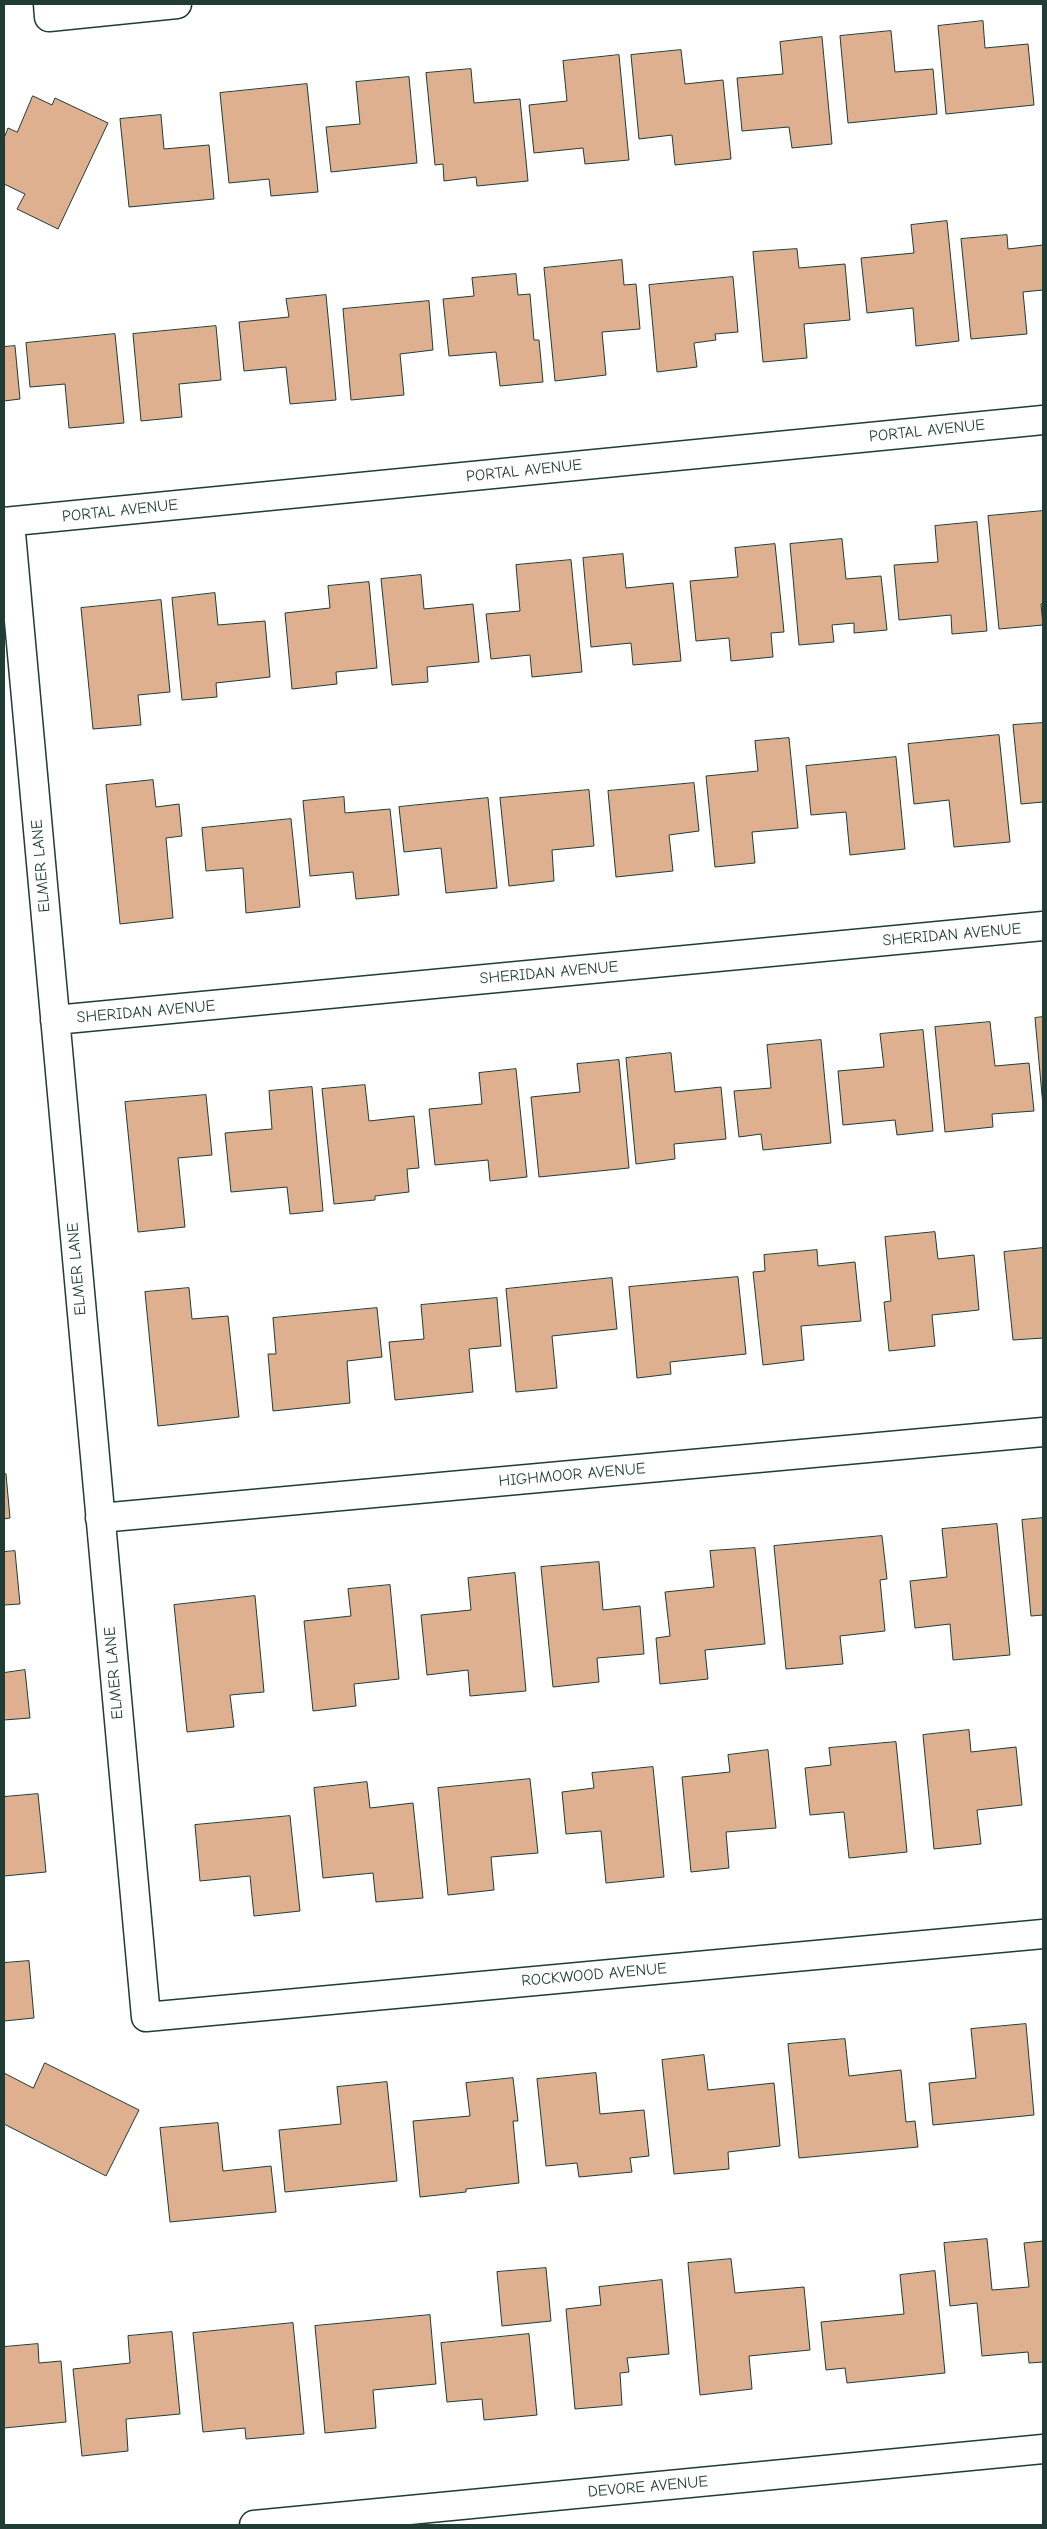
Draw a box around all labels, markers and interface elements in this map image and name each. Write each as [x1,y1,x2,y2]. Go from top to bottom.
street label: PORTAL AVENUE [868,415,986,447]
street label: PORTAL AVENUE [465,455,583,487]
street label: PORTAL AVENUE [61,495,179,527]
street label: ELMER LANE [27,819,55,913]
street label: SHERIDAN AVENUE [882,919,1022,951]
street label: SHERIDAN AVENUE [479,957,619,989]
street label: SHERIDAN AVENUE [76,996,216,1028]
street label: ELMER LANE [63,1222,91,1316]
street label: HIGHMOOR AVENUE [498,1459,646,1491]
street label: ELMER LANE [100,1626,128,1720]
street label: ROCKWOOD AVENUE [520,1959,668,1991]
street label: DEVORE AVENUE [587,2472,709,2502]

